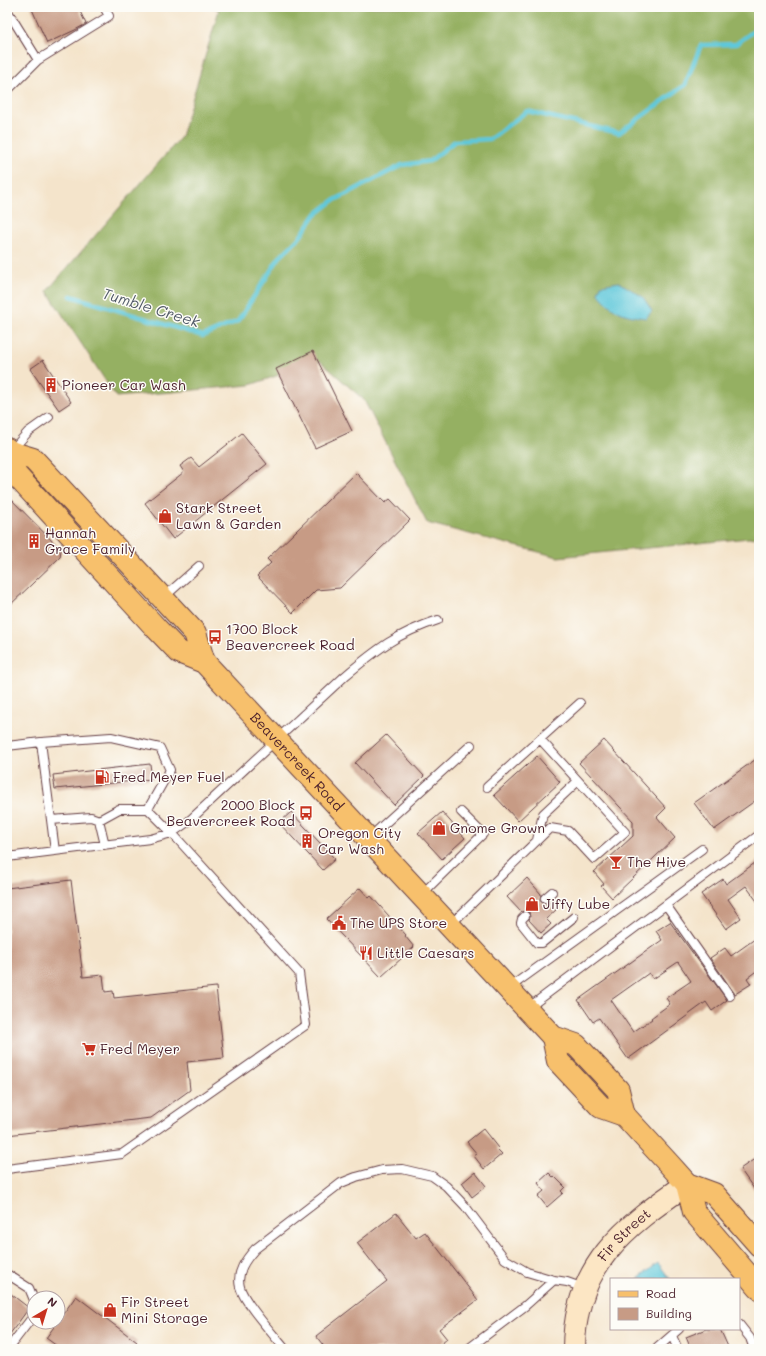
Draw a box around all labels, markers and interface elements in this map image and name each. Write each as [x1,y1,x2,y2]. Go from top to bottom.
water label: Tumble Creek [100,283,203,332]
place label: Pioneer Car Wash [62,375,186,394]
building icon: Pioneer Car Wash [43,377,59,393]
place label: Stark Street Lawn & Garden [176,498,281,533]
shop icon: Stark Street Lawn & Garden [157,508,173,524]
place label: Hannah Grace Family [45,523,135,558]
building icon: Hannah Grace Family [26,533,42,549]
place label: 1700 Block Beavercreek Road [226,619,355,654]
bus stop icon: 1700 Block Beavercreek Road [207,629,223,645]
street label: Beavercreek Road [246,708,348,815]
place label: Fred Meyer Fuel [113,767,225,786]
fuel station icon: Fred Meyer Fuel [94,769,110,785]
place label: 2000 Block Beavercreek Road [166,795,295,830]
bus stop icon: 2000 Block Beavercreek Road [298,805,314,821]
place label: Gnome Grown [450,818,545,837]
shop icon: Gnome Grown [431,820,447,836]
place label: Oregon City Car Wash [318,823,401,858]
building icon: Oregon City Car Wash [299,833,315,849]
place label: The Hive [627,852,686,871]
bar icon: The Hive [608,854,624,870]
place label: Jiffy Lube [543,894,610,913]
shop icon: Jiffy Lube [524,896,540,912]
place label: The UPS Store [350,913,447,932]
public building icon: The UPS Store [331,915,347,931]
place label: Little Caesars [377,943,474,962]
restaurant icon: Little Caesars [358,945,374,961]
place label: Fred Meyer [100,1039,180,1058]
supermarket icon: Fred Meyer [81,1041,97,1057]
street label: Fir Street [593,1204,654,1265]
legend [610,1278,740,1330]
text: Road [646,1285,676,1301]
north arrow [26,1290,66,1330]
place label: Fir Street Mini Storage [121,1292,208,1327]
text: N [45,1293,60,1310]
shop icon: Fir Street Mini Storage [102,1302,118,1318]
text: Building [646,1305,692,1321]

